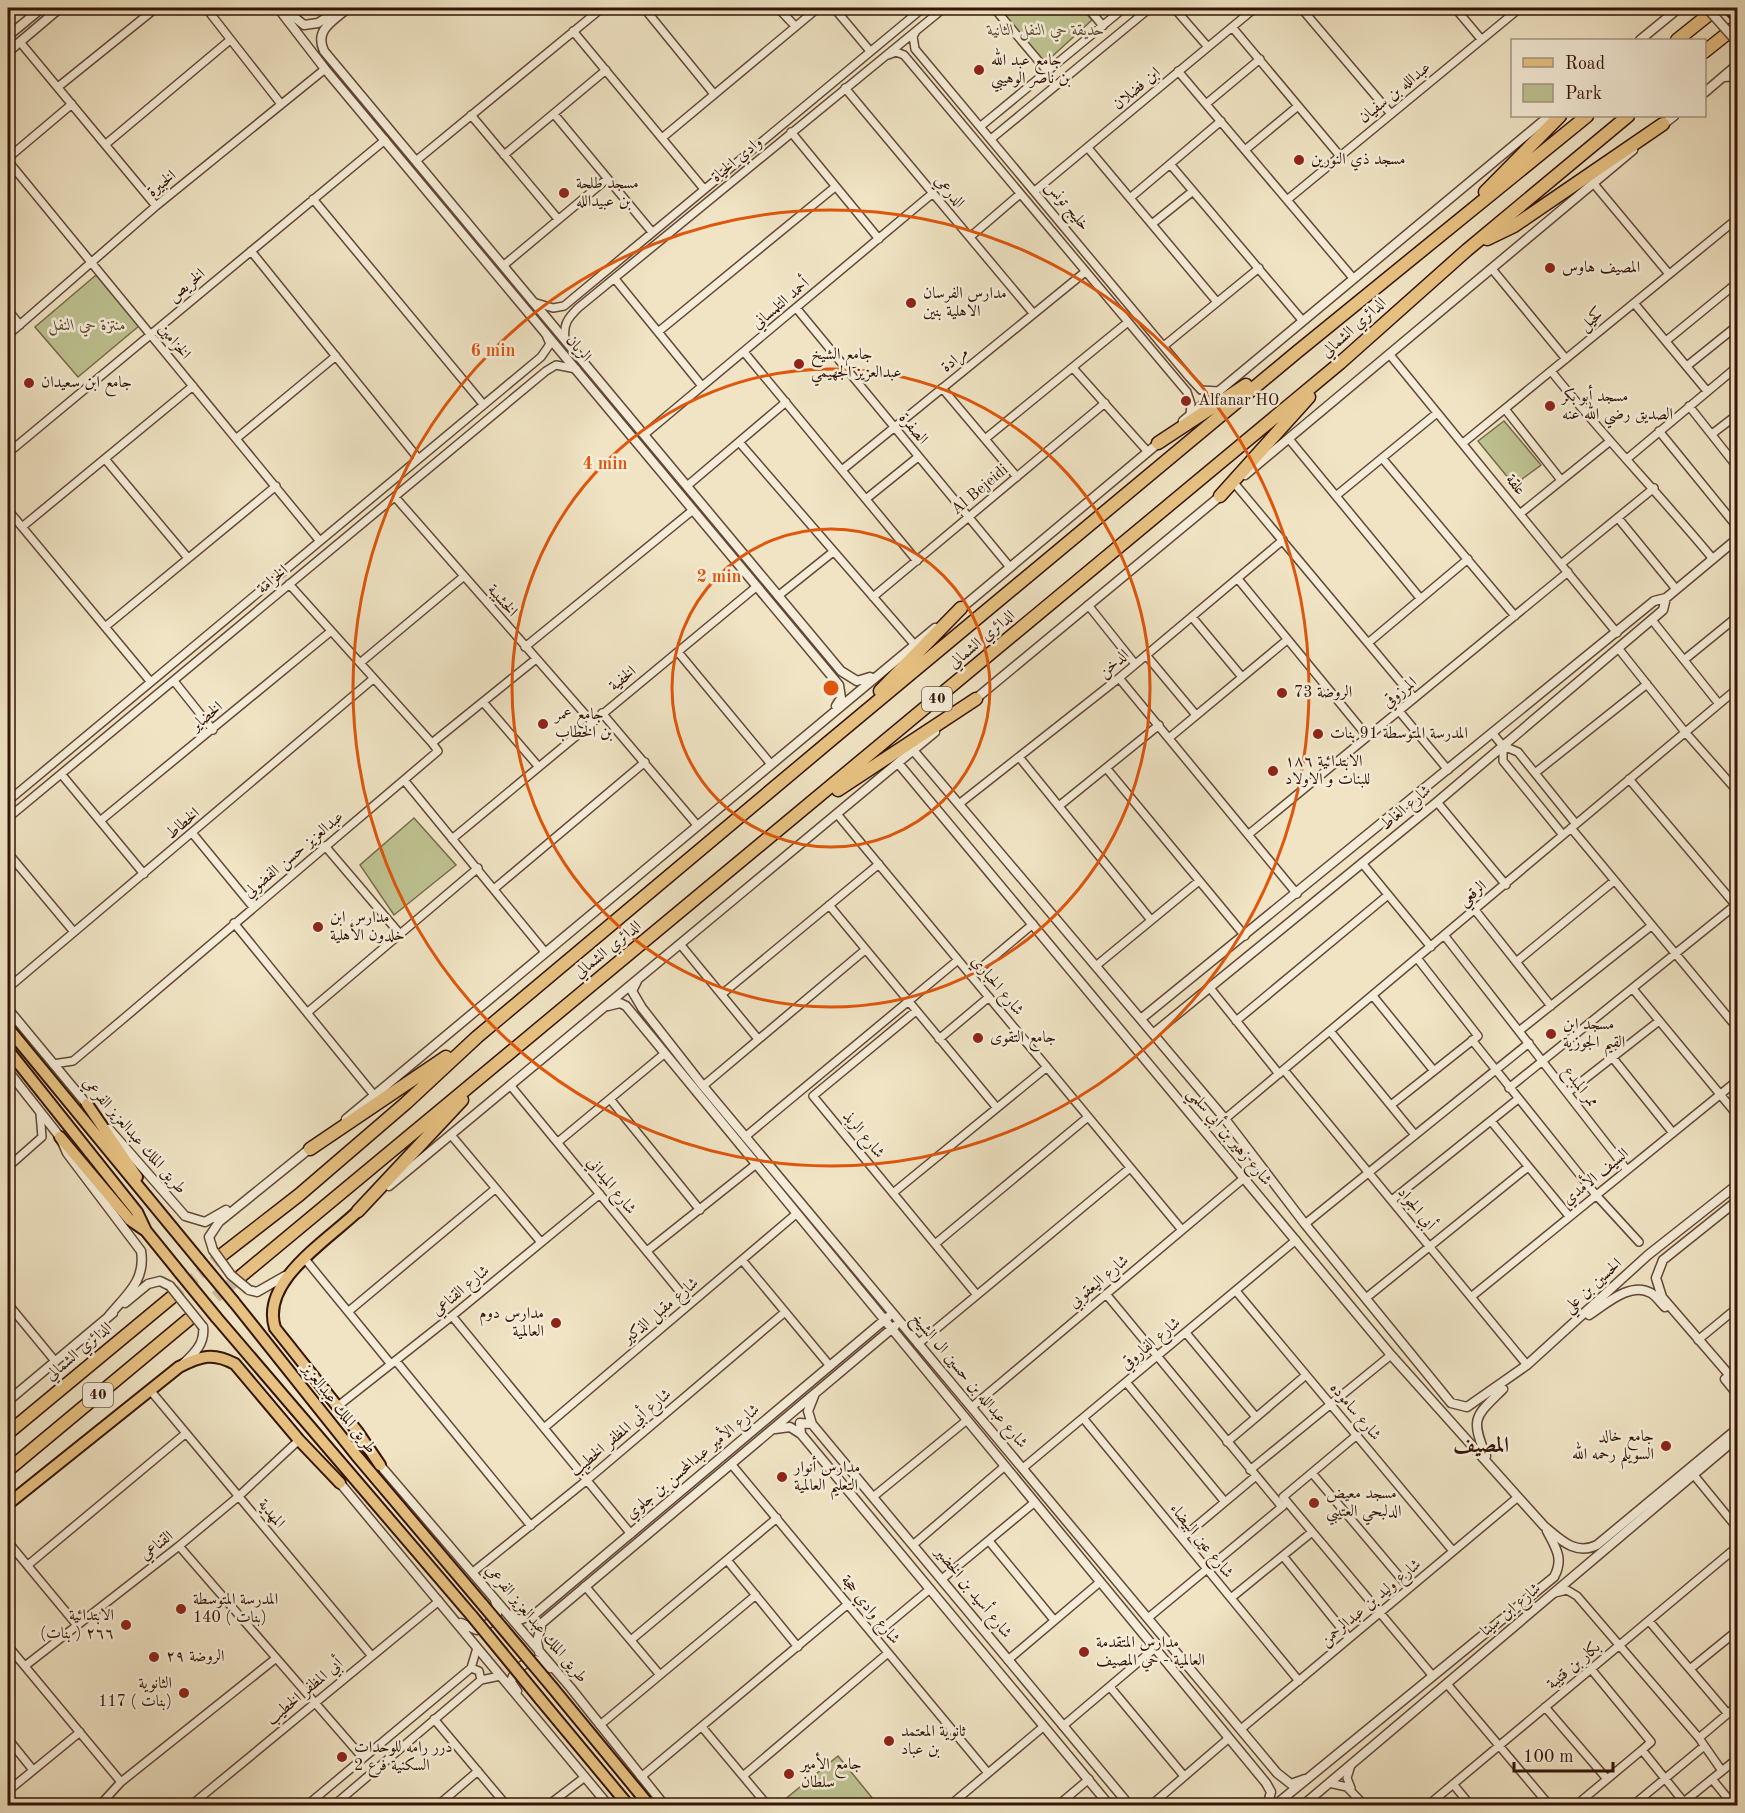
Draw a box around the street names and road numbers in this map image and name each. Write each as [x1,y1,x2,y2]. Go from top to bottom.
street label: عبدالله بن سفيان [1356,59,1434,127]
street label: ابن فضلان [1110,65,1164,114]
street label: وادي الحياة [709,134,767,188]
street label: الخبيرة [144,168,180,200]
street label: الدرعي [929,173,967,213]
street label: خليج تونس [1038,178,1092,237]
street label: الخريص [165,266,209,307]
street label: أحمد التلمساني [746,272,815,335]
street label: الدائري الشمالي [1319,295,1391,363]
street label: كحيل [1576,304,1608,336]
street label: الخزامين [154,321,193,363]
street label: الريان [562,332,594,366]
street label: مرادة [938,344,973,377]
street label: الصفرة [895,410,930,448]
street label: Al Bejeidi [948,462,1012,518]
street label: علقة [1502,472,1528,498]
street label: الخزامة [255,563,292,598]
street label: الخشيبة [484,582,520,620]
street label: الدائري الشمالي [946,608,1020,674]
street label: الدخن [1096,647,1133,683]
street label: الخفية [606,663,640,695]
street label: المرزوقي [1379,674,1422,714]
road number: 40 [922,687,952,711]
street label: الخضاير [186,699,226,736]
street label: شارع الغاط [1378,782,1437,837]
street label: الخطاط [163,805,203,843]
street label: عبدالعزيز حسن الفضولي [241,809,349,904]
street label: الرقعي [1456,877,1494,914]
street label: الدائري الشمالي [571,918,646,984]
street label: شارع الحباري [965,953,1026,1021]
street label: ممر المبدع [1556,1064,1600,1113]
street label: طريق الملك عبدالعزيز الفرعي [77,1075,189,1199]
street label: شارع زهير بن أبي سلمي [1179,1082,1278,1193]
street label: شارع الربذ [836,1108,888,1164]
street label: السيف الأمدي [1557,1142,1634,1211]
street label: شارع الميداني [580,1155,639,1220]
street label: أبي الجواد [1392,1181,1442,1235]
street label: شارع اليعقوبي [1066,1252,1135,1315]
street label: الحسين بن علي [1561,1256,1629,1321]
street label: شارع القناعي [429,1263,495,1322]
street label: شارع مقبل الذكير [618,1274,704,1351]
street label: شارع عبدالله بن حسين ال الشيخ [904,1310,1030,1455]
street label: شارع الفاروقي [1117,1314,1186,1376]
street label: الدائري الشمالي [43,1320,117,1386]
street label: طريق الملك عبدالعزيز [297,1359,379,1458]
street label: شارع ساموده [1323,1380,1384,1446]
street label: شارع أبي المظفر الخطيب [564,1382,677,1483]
road number: 40 [83,1383,113,1407]
street label: شارع الأمير عبدالمحسن بن جلوي [620,1398,765,1526]
street label: المهدية [254,1497,287,1532]
street label: شارع عين البيضاء [1163,1501,1236,1584]
street label: القناعي [137,1528,178,1566]
street label: شارع أسيد بن الخضير [927,1540,1018,1644]
street label: شارع وليد بن عبدالرحمن [1317,1556,1427,1653]
street label: طريق الملك عبدالعزيز الفرعي [480,1562,590,1688]
street label: شارع وادي حجة [834,1573,902,1650]
street label: شارع ابن سينا [1478,1580,1547,1643]
street label: بكار بن قتيبة [1543,1638,1604,1694]
street label: أبي المظفر الخطيب [260,1652,348,1731]

